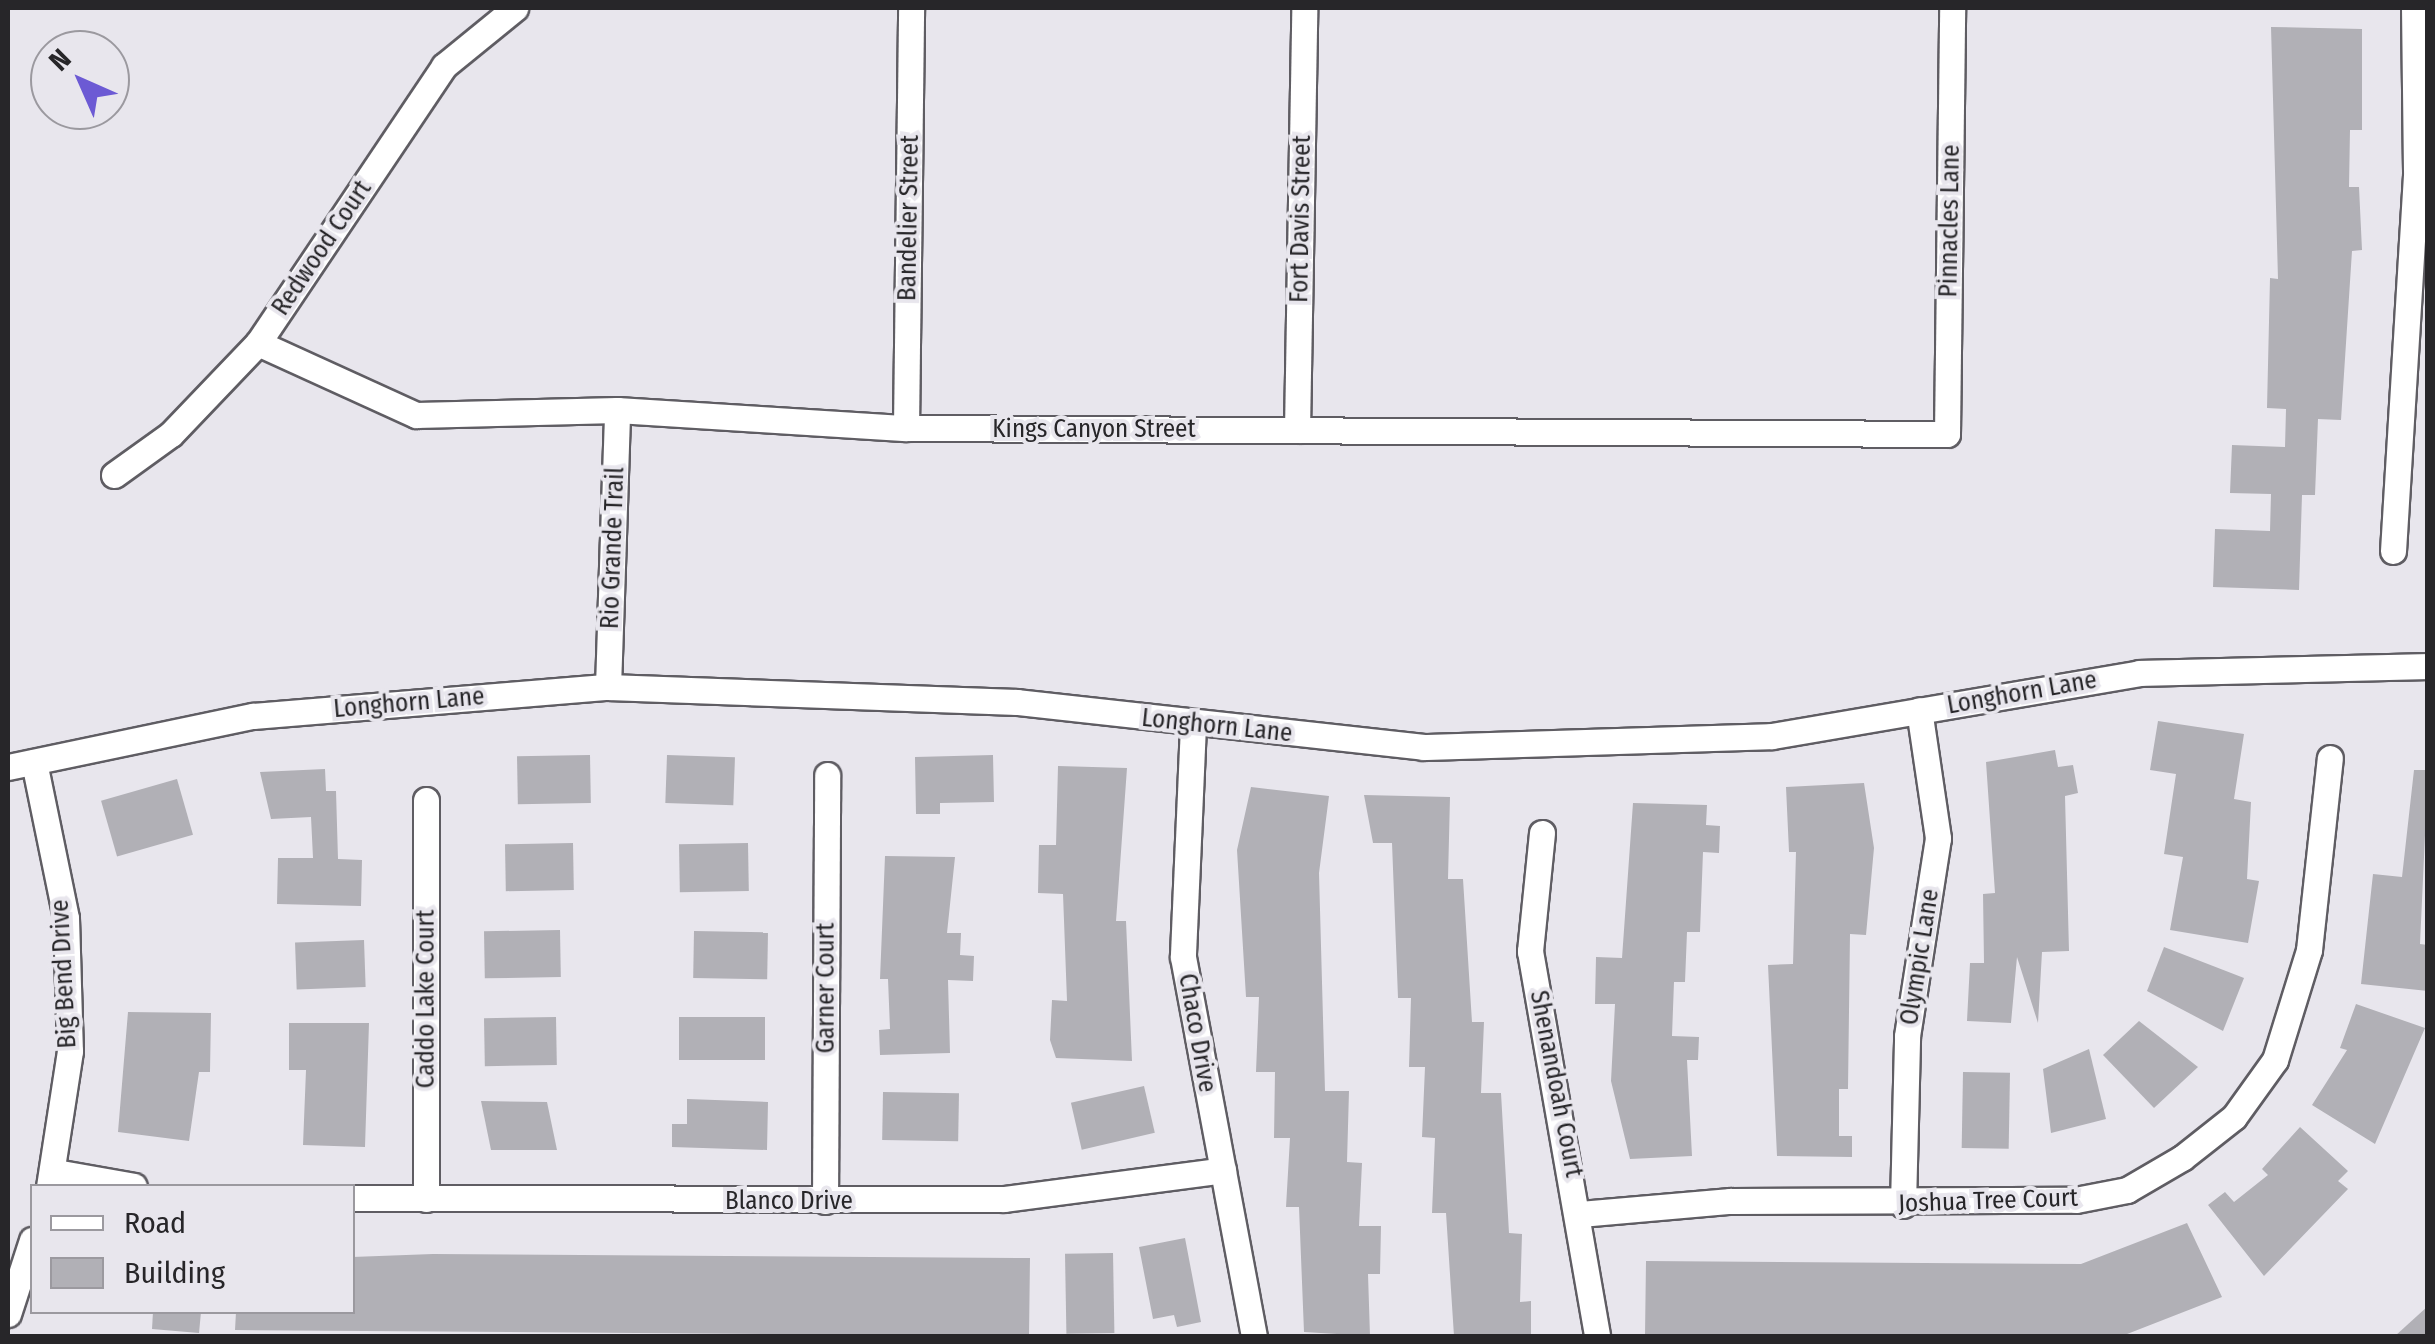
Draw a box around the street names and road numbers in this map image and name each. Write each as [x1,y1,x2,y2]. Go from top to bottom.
street label: Bandelier Street [893,135,925,301]
street label: Fort Davis Street [1285,135,1317,303]
street label: Pinnacles Lane [1934,144,1966,298]
street label: Redwood Court [266,175,378,321]
street label: Kings Canyon Street [992,414,1196,444]
street label: Rio Grande Trail [595,466,631,630]
street label: Longhorn Lane [1945,665,2099,721]
street label: Longhorn Lane [332,681,486,725]
street label: Longhorn Lane [1140,703,1294,749]
street label: Olympic Lane [1894,887,1946,1027]
street label: Big Bend Drive [45,899,83,1049]
street label: Caddo Lake Court [411,910,441,1088]
street label: Garner Court [811,923,841,1053]
street label: Chaco Drive [1172,971,1222,1095]
street label: Shenandoah Court [1523,988,1589,1180]
street label: Joshua Tree Court [1898,1183,2078,1219]
street label: Blanco Drive [725,1186,853,1216]

